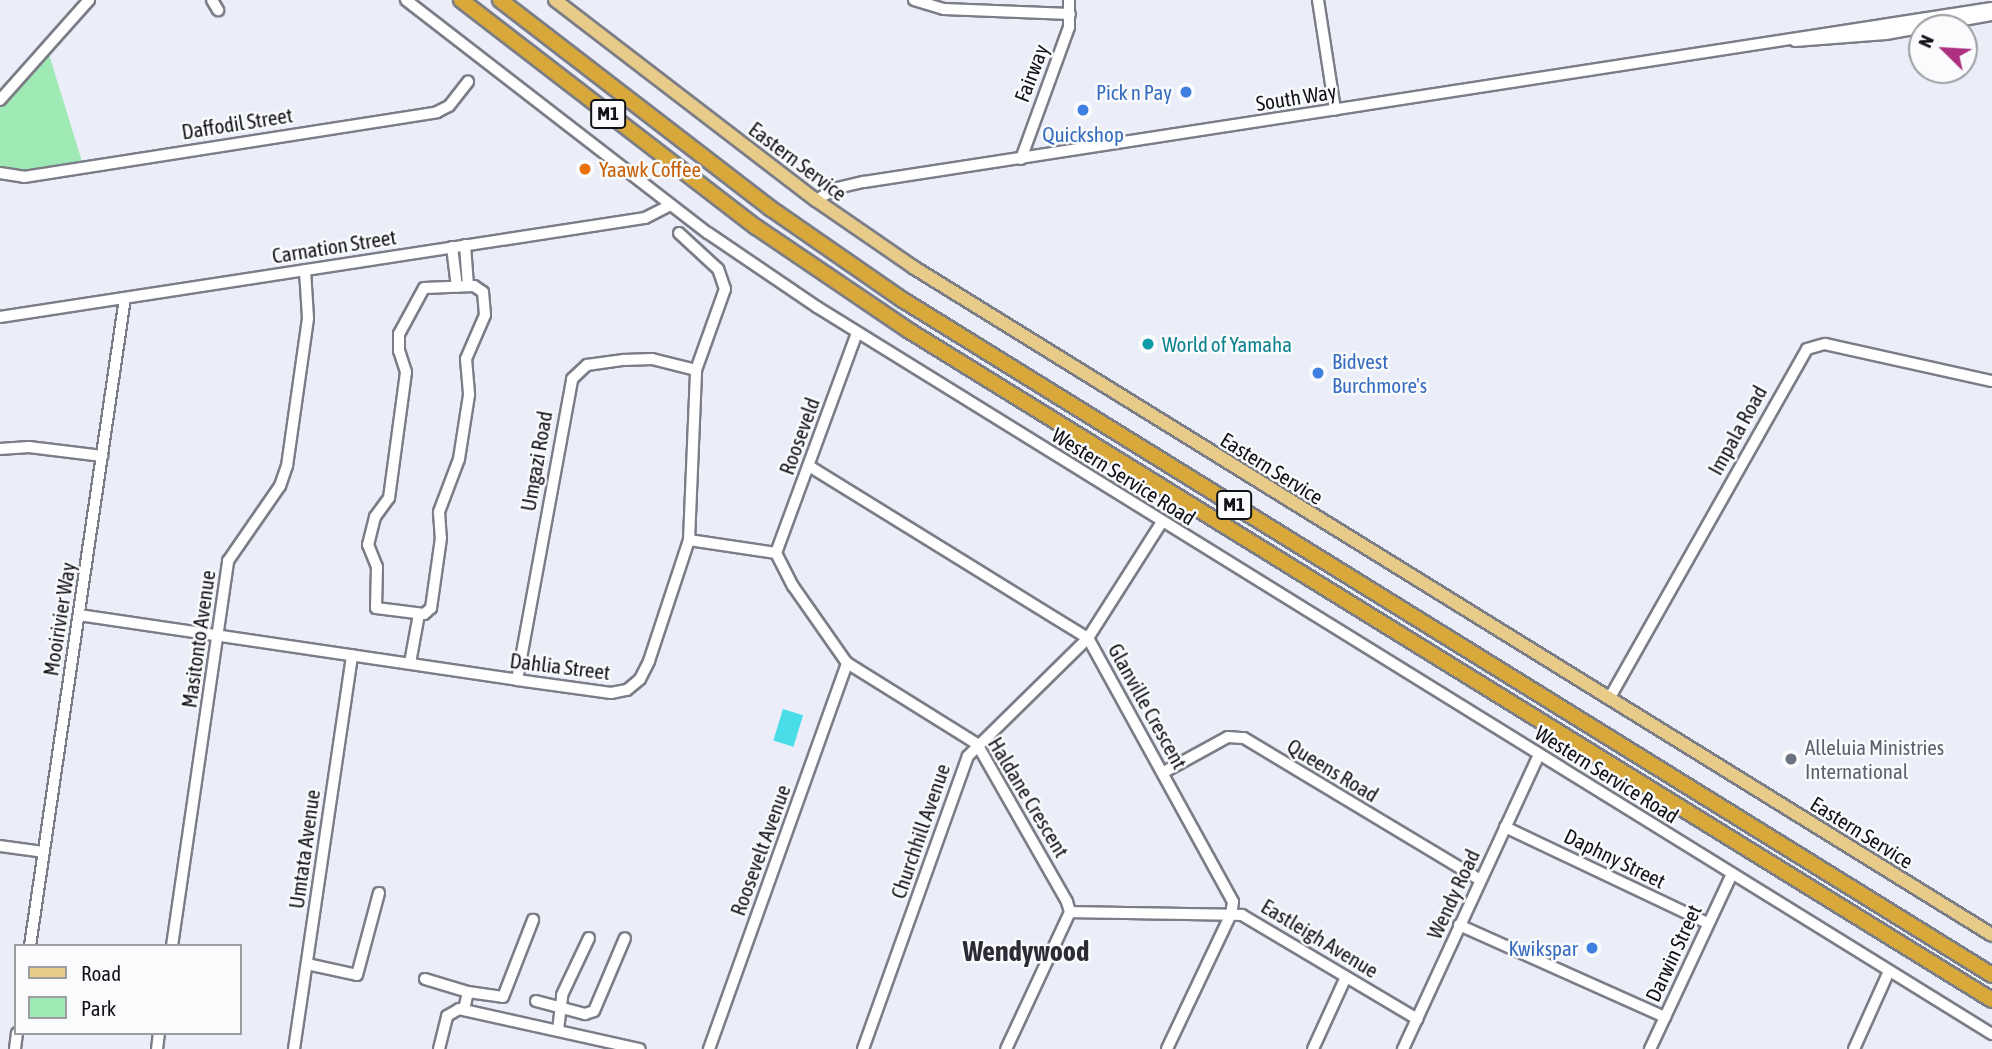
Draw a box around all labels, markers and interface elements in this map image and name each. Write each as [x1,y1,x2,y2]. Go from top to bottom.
north arrow [1908,14,1978,84]
text: N [1913,32,1938,51]
street label: Fairway [1009,41,1053,105]
street label: South Way [1254,78,1338,116]
place label: Pick n Pay [1096,79,1172,105]
marker: Pick n Pay [1178,84,1194,100]
road number: M1 [589,98,627,130]
street label: Daffodil Street [180,102,294,144]
marker: Quickshop [1075,102,1091,118]
street label: Eastern Service [744,116,852,206]
place label: Quickshop [1042,121,1124,147]
place label: Yaawk Coffee [599,156,701,182]
marker: Yaawk Coffee [577,161,593,177]
street label: Carnation Street [270,224,398,268]
place label: World of Yamaha [1162,331,1292,357]
marker: World of Yamaha [1140,336,1156,352]
place label: Bidvest Burchmore's [1332,348,1427,398]
marker: Bidvest Burchmore's [1310,365,1326,381]
street label: Impala Road [1702,381,1772,479]
street label: Rooseveld [773,394,825,478]
street label: Umgazi Road [515,409,557,513]
street label: Western Service Road [1048,422,1200,530]
street label: Eastern Service [1216,427,1328,509]
road number: M1 [1215,490,1253,520]
street label: Mooirivier Way [38,560,80,678]
street label: Masitonto Avenue [176,569,220,709]
street label: Glanville Crescent [1103,639,1193,773]
street label: Dahlia Street [508,647,612,685]
street label: Western Service Road [1531,720,1683,828]
street label: Haldane Crescent [983,732,1075,862]
street label: Queens Road [1283,733,1383,807]
place label: Alleluia Ministries International [1805,734,1944,784]
marker: Alleluia Ministries International [1783,751,1799,767]
street label: Churchhill Avenue [885,760,955,902]
street label: Roosevelt Avenue [725,781,795,919]
street label: Umtata Avenue [283,788,325,910]
street label: Eastern Service [1806,791,1918,873]
street label: Daphny Street [1560,823,1670,893]
street label: Wendy Road [1421,845,1485,943]
street label: Eastleigh Avenue [1257,893,1383,983]
street label: Darwin Street [1640,900,1706,1006]
district label: Wendywood [963,934,1089,968]
place label: Kwikspar [1508,935,1578,961]
marker: Kwikspar [1584,940,1600,956]
legend [14,944,242,1035]
text: Road [81,961,121,985]
text: Park [81,996,116,1020]

